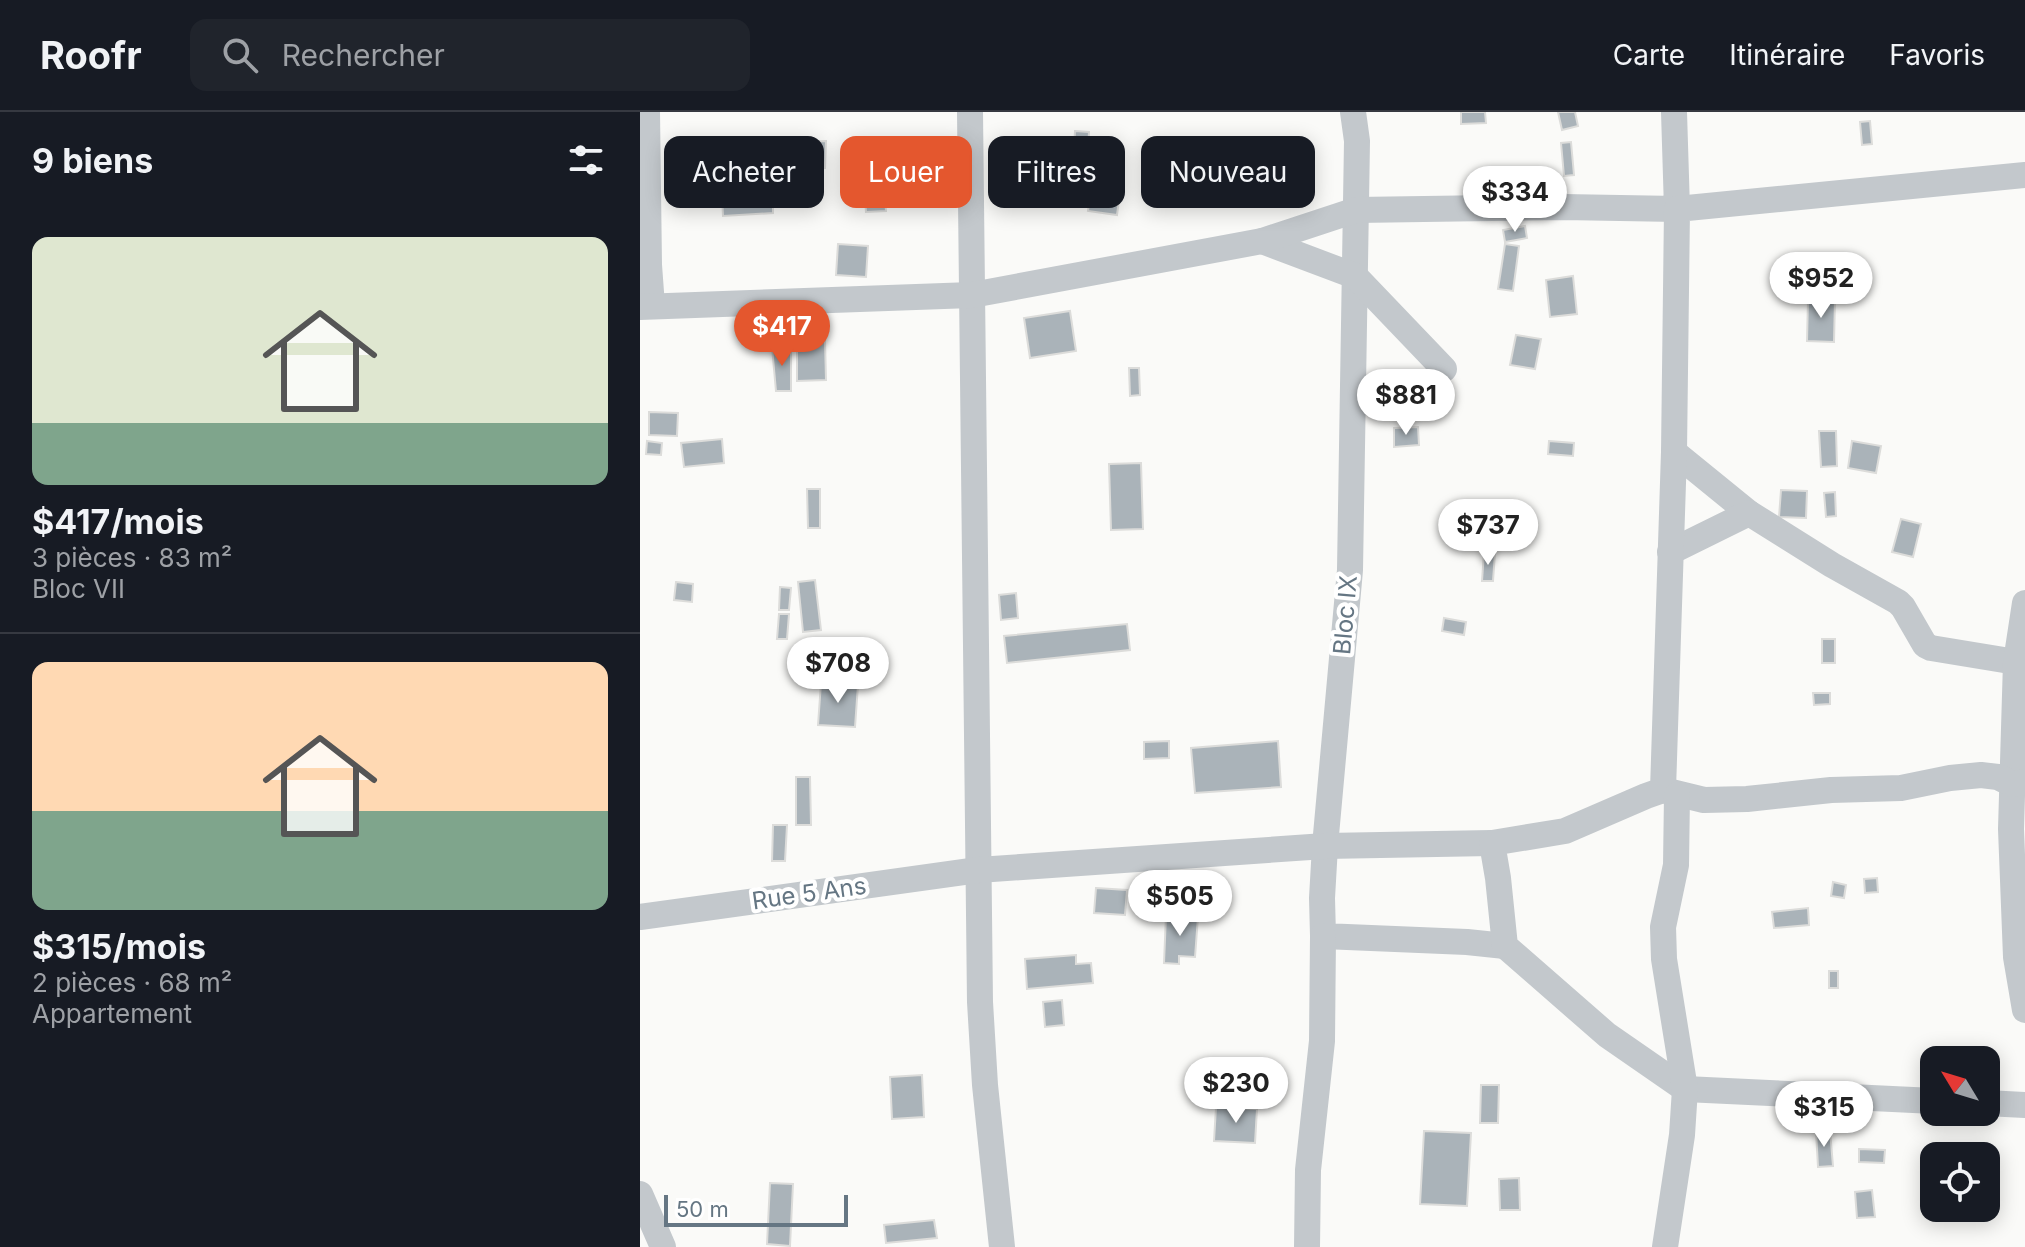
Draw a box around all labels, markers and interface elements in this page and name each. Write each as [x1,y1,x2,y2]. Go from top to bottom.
search box [190,19,750,91]
text: Roofr [40,32,142,78]
icon: search [218,33,262,77]
text: Rechercher [282,37,445,73]
text: Carte [1613,38,1685,72]
text: Itinéraire [1729,38,1845,72]
text: Favoris [1889,38,1985,72]
chip: Acheter [664,136,824,208]
chip: Louer [840,136,972,208]
chip: Filtres [988,136,1125,208]
chip: Nouveau [1141,136,1315,208]
icon: filters [564,138,608,182]
text: 9 biens [32,140,153,181]
pin: $334 [1468,166,1562,234]
text: $334 [1481,176,1549,207]
pin: $952 [1774,252,1868,320]
text: $952 [1788,262,1854,293]
icon: home [248,289,392,433]
pin: $417 [735,300,829,368]
text: $417 [752,310,812,341]
pin: $881 [1359,369,1453,437]
text: $881 [1375,379,1437,410]
pin: $737 [1441,499,1535,567]
text: $417/mois [32,501,204,542]
text: $737 [1456,509,1520,540]
text: 3 pièces · 83 m² [32,542,232,573]
text: Bloc VII [32,573,125,604]
street label: Bloc IX [1327,574,1363,656]
pin: $708 [791,637,885,705]
text: $708 [805,647,871,678]
icon: home [248,714,392,858]
pin: $505 [1133,870,1227,938]
street label: Rue 5 Ans [750,871,868,915]
text: $505 [1146,880,1214,911]
text: $315/mois [32,926,206,967]
text: 2 pièces · 68 m² [32,967,232,998]
text: Appartement [32,998,192,1029]
north arrow [1920,1046,2000,1126]
map controls [1920,1046,2000,1222]
pin: $230 [1189,1057,1283,1125]
text: $230 [1202,1067,1270,1098]
pin: $315 [1777,1081,1871,1149]
text: $315 [1793,1091,1855,1122]
button: locate [1920,1142,2000,1222]
scale bar [664,1191,848,1227]
text: 50 m [676,1196,729,1222]

